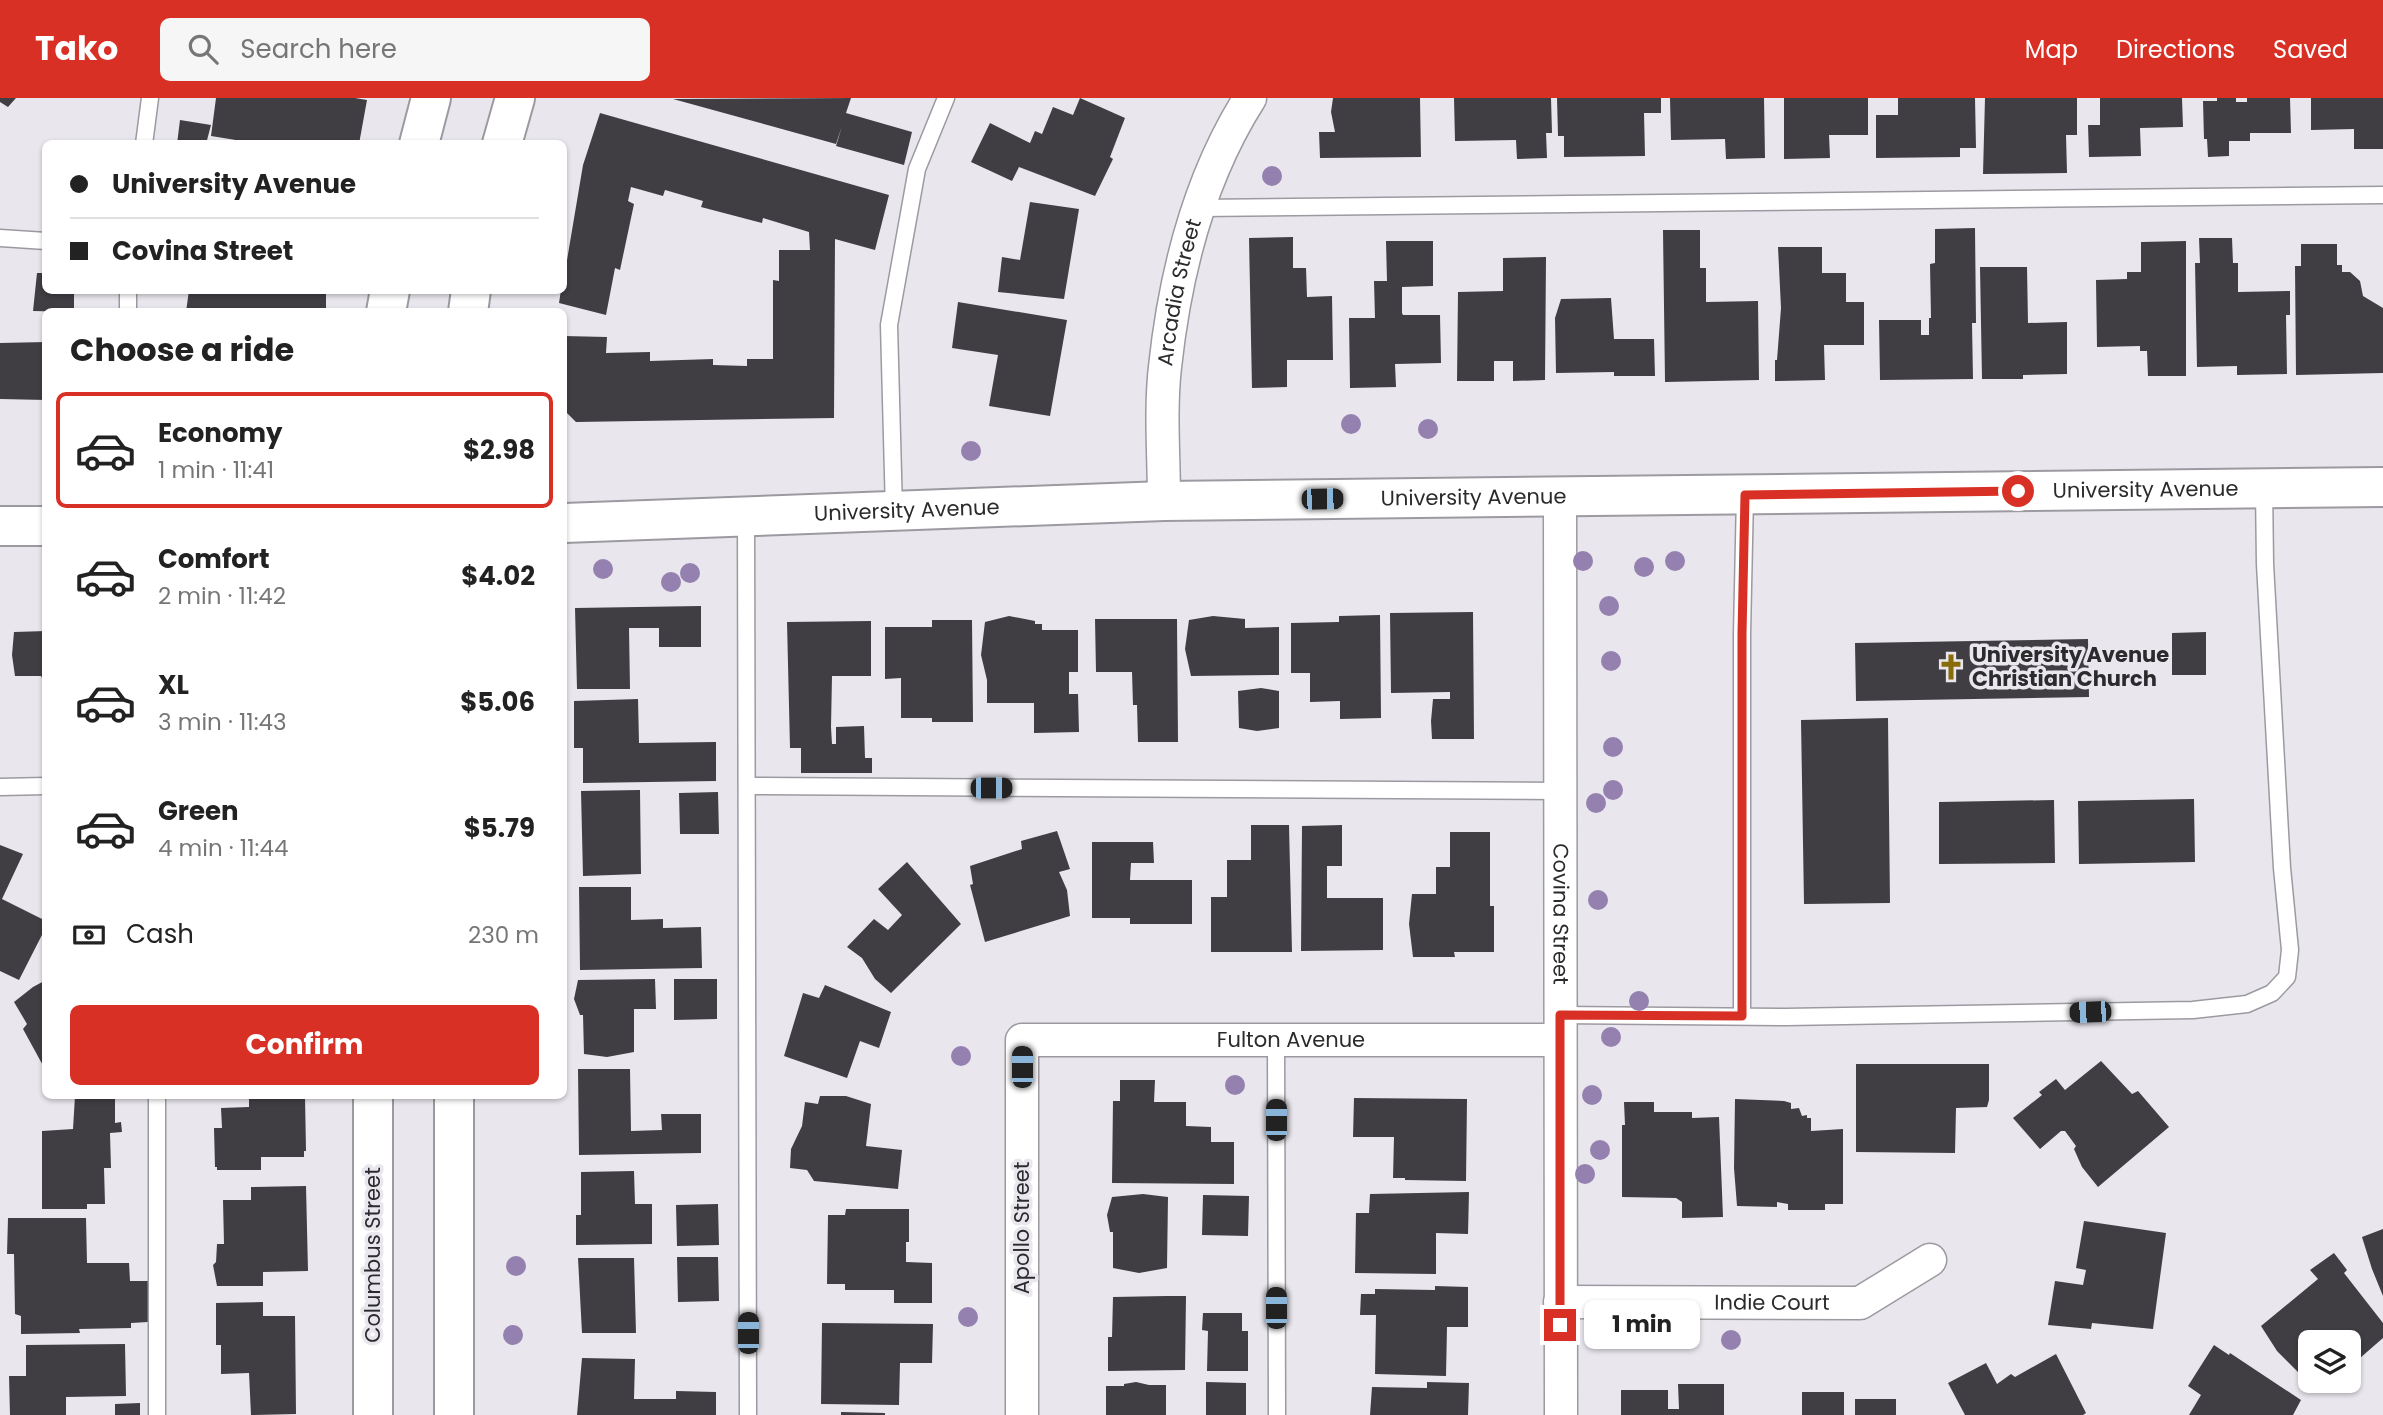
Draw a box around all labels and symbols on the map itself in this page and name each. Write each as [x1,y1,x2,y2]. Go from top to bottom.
street label: Arcadia Street [1150,215,1208,368]
street label: University Avenue [2053,474,2238,505]
route start [2002,475,2034,507]
street label: University Avenue [1381,481,1567,513]
car [1301,488,1344,510]
street label: University Avenue [813,492,1000,528]
place label: University Avenue Christian Church [1972,640,2169,693]
church icon: University Avenue Christian Church [1936,652,1966,682]
car [971,778,1013,799]
street label: Covina Street [1546,843,1576,985]
car [2069,1001,2112,1023]
street label: Fulton Avenue [1217,1025,1365,1054]
car [1012,1046,1033,1088]
car [1266,1099,1287,1141]
street label: Apollo Street [1007,1162,1036,1294]
street label: Columbus Street [358,1167,387,1343]
car [1266,1287,1287,1329]
street label: Indie Court [1714,1288,1830,1317]
callout: 1 min [1584,1300,1700,1350]
route end [1544,1309,1576,1341]
car [738,1312,759,1354]

